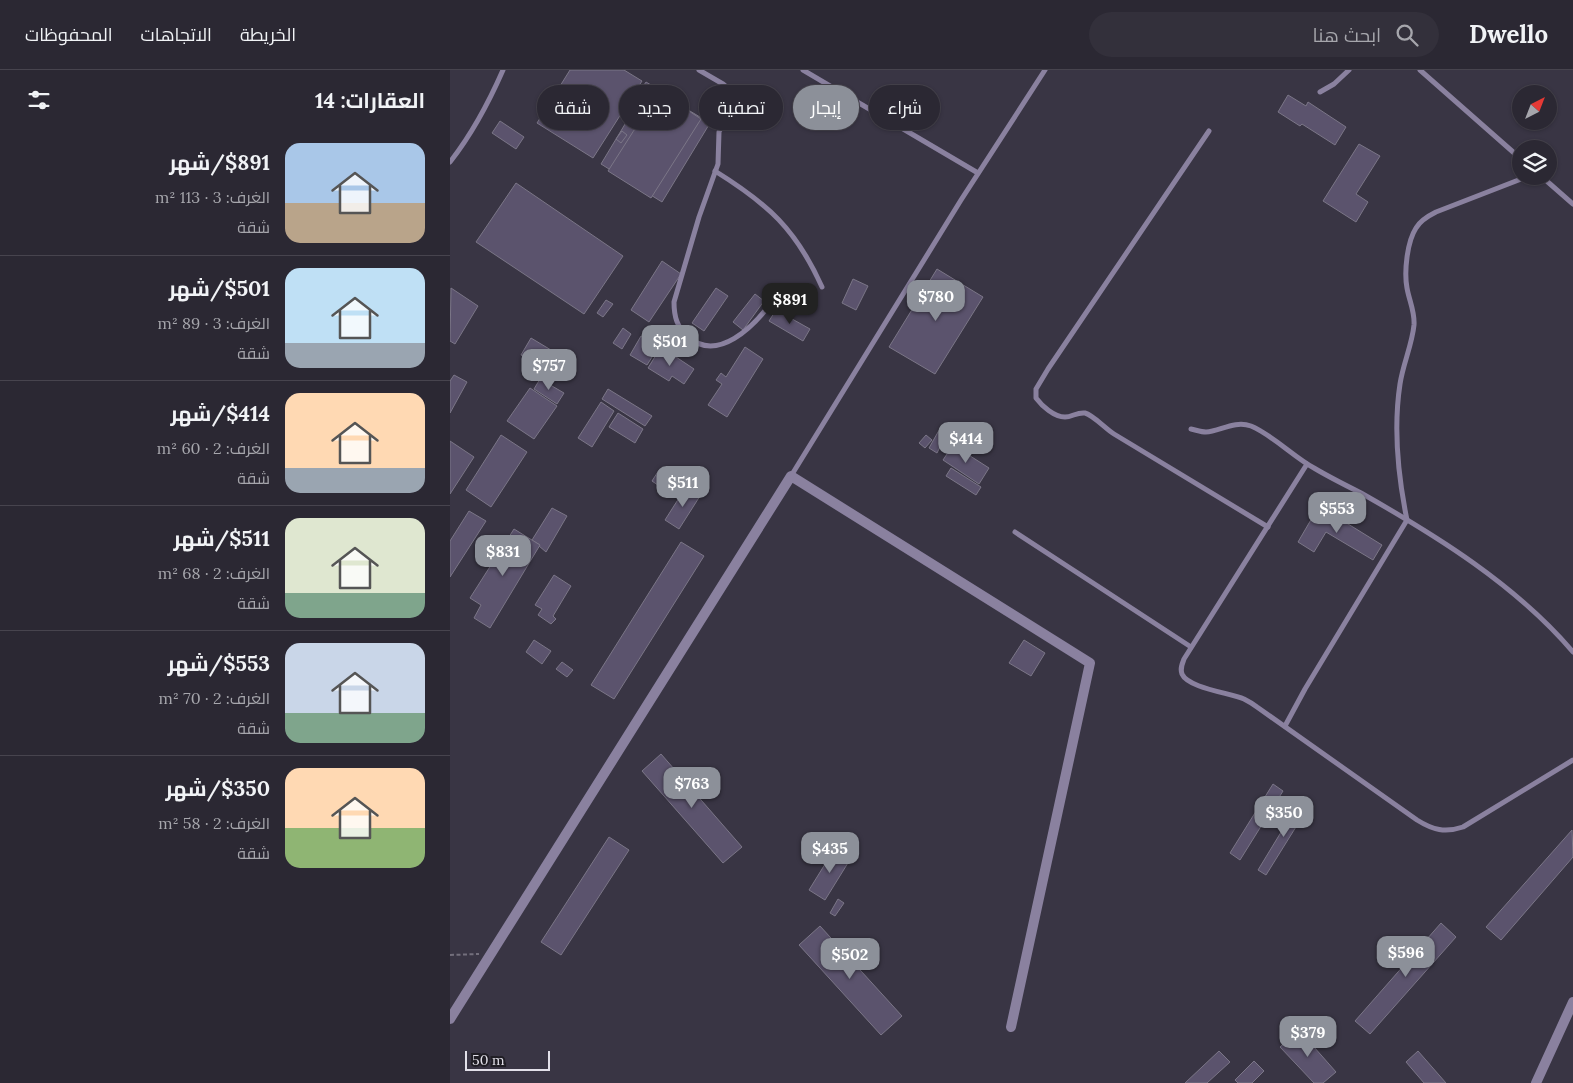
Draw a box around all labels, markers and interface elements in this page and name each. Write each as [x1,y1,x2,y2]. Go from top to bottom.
search box [1089,12,1439,57]
text: Dwello [1469,19,1548,50]
icon: search [1393,21,1421,49]
text: المحفوظات [25,23,113,46]
text: الاتجاهات [141,23,212,46]
text: الخريطة [240,23,296,46]
text: ابحث هنا [1313,23,1381,47]
chip: شقة [537,85,609,130]
chip: جديد [619,85,689,130]
chip: تصفية [699,85,783,130]
chip: إيجار [793,85,859,130]
chip: شراء [869,85,940,130]
north arrow [1512,85,1558,130]
map controls [1512,85,1557,185]
icon: filters [25,86,53,114]
text: العقارات: 14 [315,87,425,114]
button: layers [1512,140,1557,185]
text: $891/شهر [169,149,270,176]
icon: home [325,163,385,223]
text: الغرف: 3 · 113 m² [155,187,270,207]
text: شقة [237,217,270,237]
text: $501/شهر [169,275,270,302]
pin: $780 [906,280,966,322]
pin: $891 [760,282,820,325]
text: $780 [918,286,954,306]
icon: home [325,288,385,348]
text: $891 [773,289,807,309]
text: الغرف: 3 · 89 m² [157,313,270,333]
pin: $501 [640,324,700,367]
text: $501 [653,331,687,351]
text: شقة [237,343,270,363]
pin: $757 [519,348,579,391]
text: $757 [532,355,566,375]
text: $414/شهر [170,400,270,427]
icon: home [325,413,385,473]
pin: $414 [936,422,996,464]
text: $414 [949,428,983,448]
text: الغرف: 2 · 60 m² [157,438,270,458]
pin: $511 [653,466,713,508]
text: شقة [237,468,270,488]
text: $511 [667,472,699,492]
pin: $553 [1307,492,1367,534]
text: $553 [1319,498,1355,518]
text: $511/شهر [173,525,270,552]
pin: $831 [473,534,533,577]
icon: home [325,538,385,598]
text: $831 [486,541,520,561]
text: الغرف: 2 · 68 m² [158,563,270,583]
text: شقة [237,593,270,613]
text: $553/شهر [167,650,270,677]
icon: home [325,663,385,723]
text: الغرف: 2 · 70 m² [159,688,270,708]
text: شقة [237,718,270,738]
pin: $763 [662,766,722,809]
text: $763 [674,773,710,793]
text: $350/شهر [165,775,270,802]
icon: home [325,788,385,848]
pin: $350 [1254,796,1314,838]
text: $350 [1265,802,1303,822]
text: الغرف: 2 · 58 m² [158,813,270,833]
pin: $435 [800,832,860,874]
text: $435 [812,838,848,858]
text: شقة [237,843,270,863]
pin: $596 [1376,936,1436,978]
pin: $502 [820,938,880,980]
text: $596 [1388,942,1424,962]
text: $502 [832,944,868,964]
pin: $379 [1278,1016,1338,1058]
text: $379 [1290,1022,1326,1042]
scale bar [465,1048,550,1071]
text: 50 m [472,1051,505,1069]

